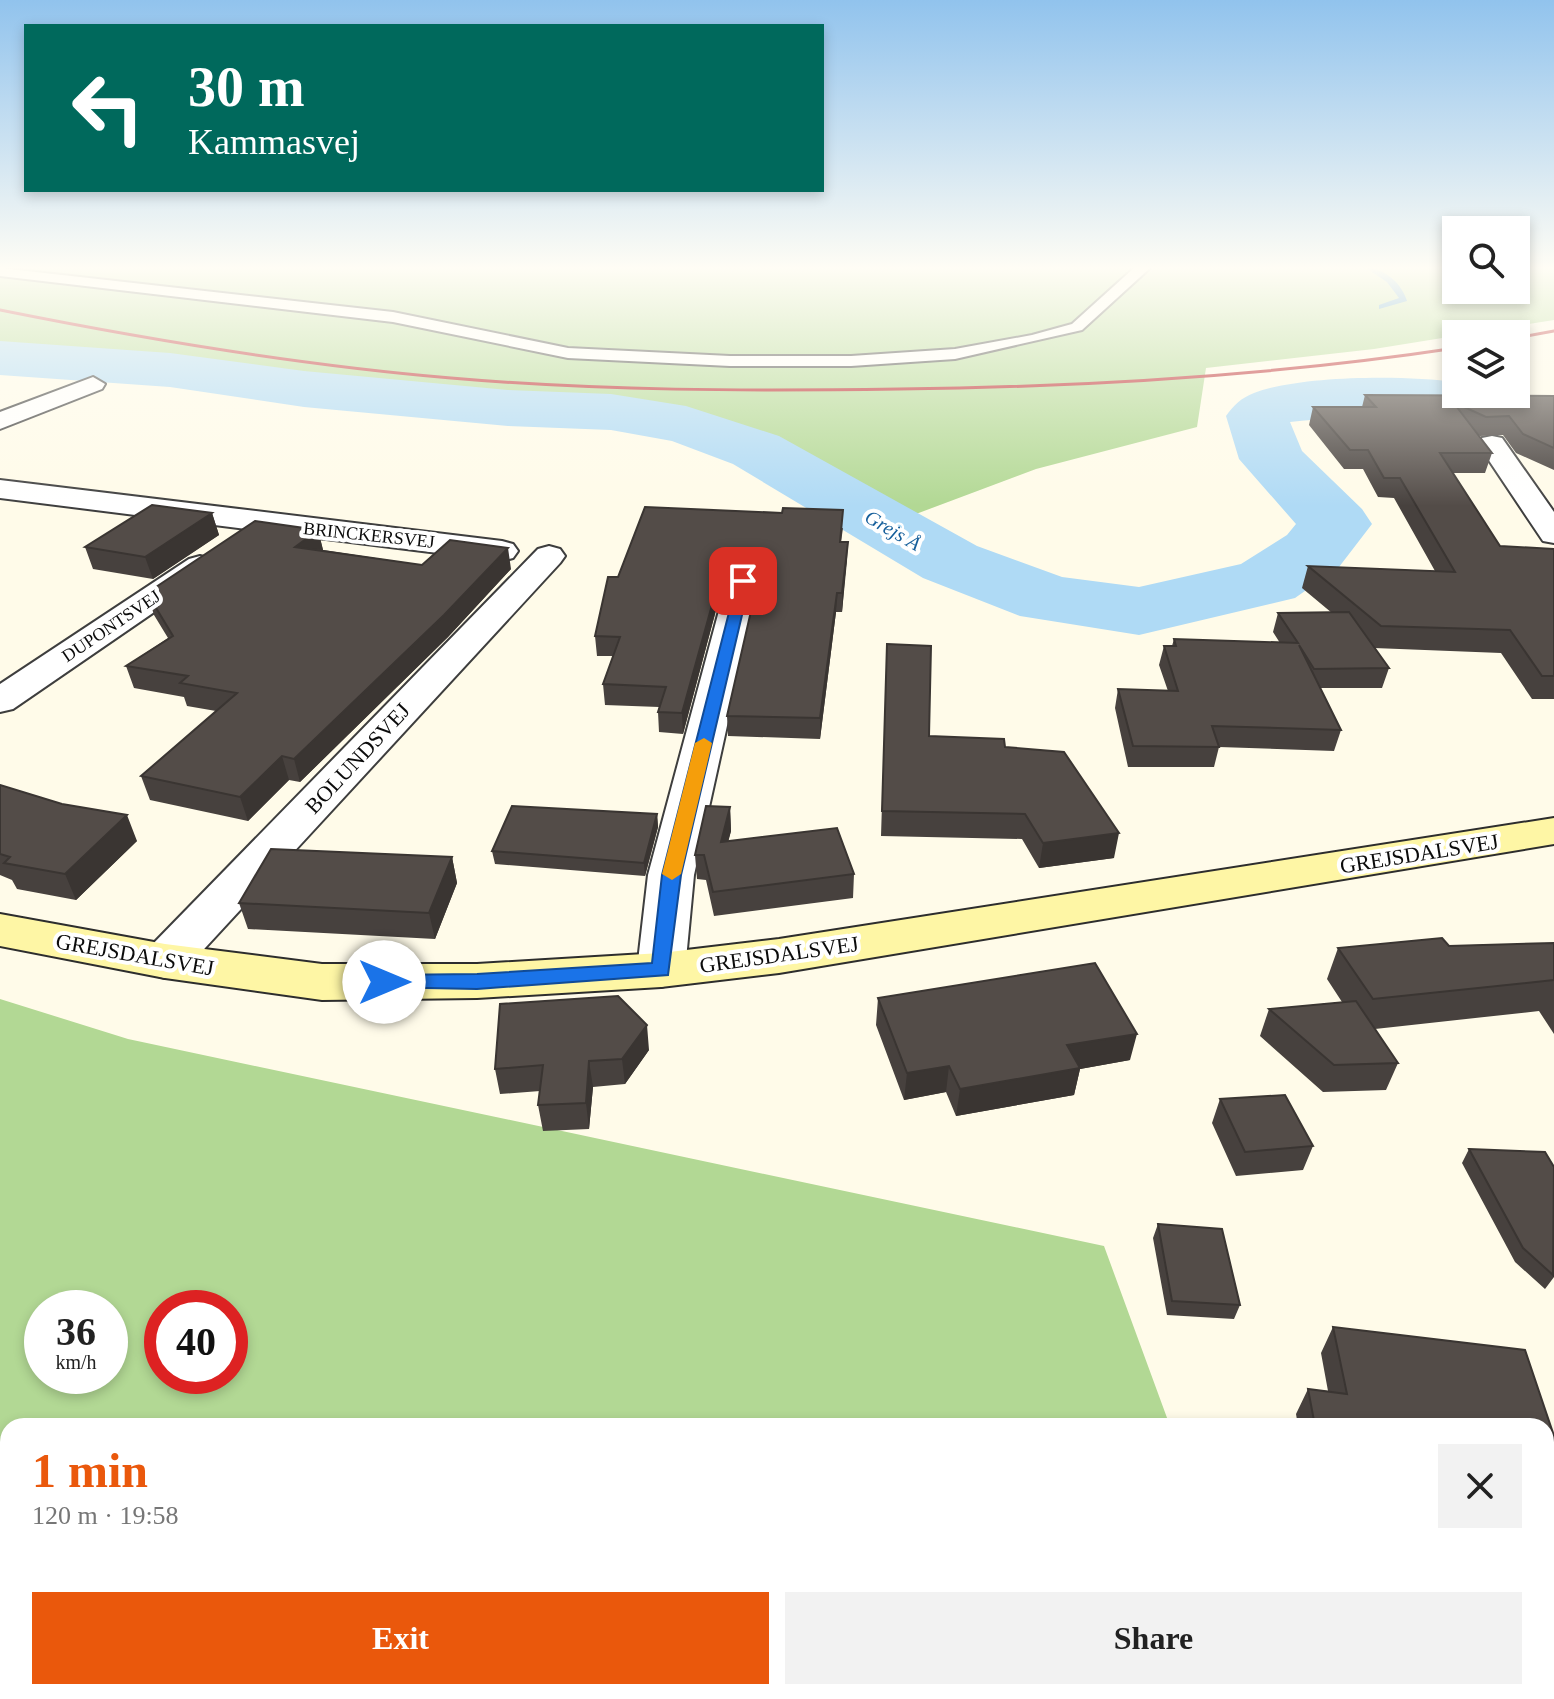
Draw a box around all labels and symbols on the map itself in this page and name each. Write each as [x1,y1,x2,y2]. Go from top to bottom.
water label: Grejs Å [861,505,926,556]
street label: BRINCKERSVEJ [302,518,436,552]
pin [709,547,777,615]
street label: DUPONTSVEJ [58,586,164,666]
street label: BOLUNDSVEJ [300,698,415,819]
street label: GREJSDALSVEJ [1338,829,1501,878]
street label: GREJSDALSVEJ [54,928,216,981]
street label: GREJSDALSVEJ [698,931,861,978]
position arrow [342,940,426,1024]
speed limit sign: 40 [144,1290,248,1394]

